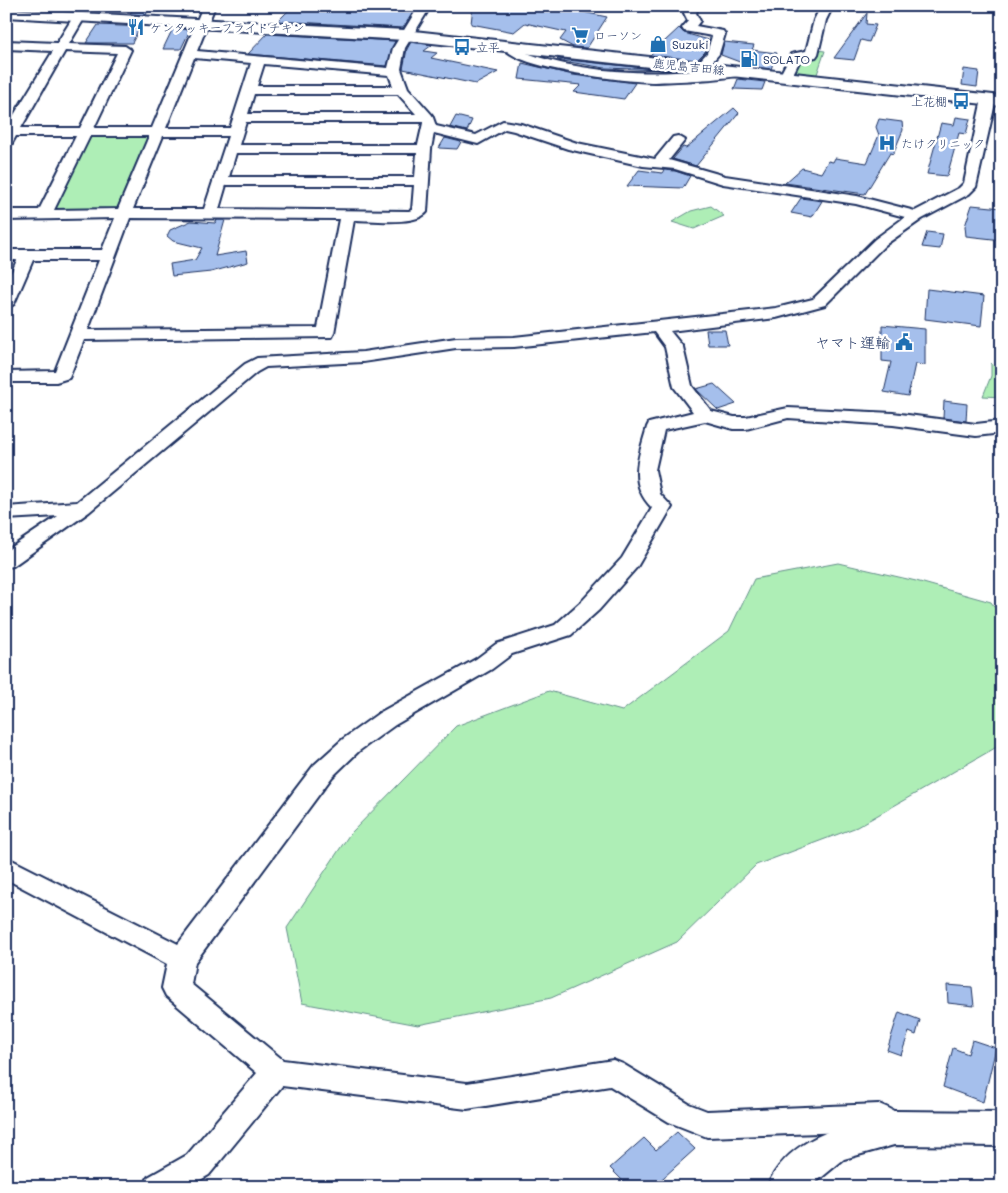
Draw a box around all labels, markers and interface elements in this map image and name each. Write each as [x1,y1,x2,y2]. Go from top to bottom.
restaurant icon: ケンタッキーフライドチキン [126,17,146,37]
place label: ケンタッキーフライドチキン [150,19,305,35]
supermarket icon: ローソン [570,25,590,45]
place label: ローソン [594,27,642,43]
shop icon: Suzuki [648,34,668,54]
place label: Suzuki [672,36,709,52]
bus stop icon: 立平 [452,37,472,57]
place label: 立平 [476,39,500,55]
fuel station icon: SOLATO [739,49,759,69]
place label: SOLATO [763,51,810,67]
street label: 鹿児島吉田線 [652,54,726,78]
bus stop icon: 上花棚 [951,91,971,111]
place label: 上花棚 [911,93,947,109]
hospital icon: たけクリニック [877,133,897,153]
place label: たけクリニック [901,135,985,151]
place label: ヤマト運輸 [815,332,890,352]
public building icon: ヤマト運輸 [894,332,914,352]

